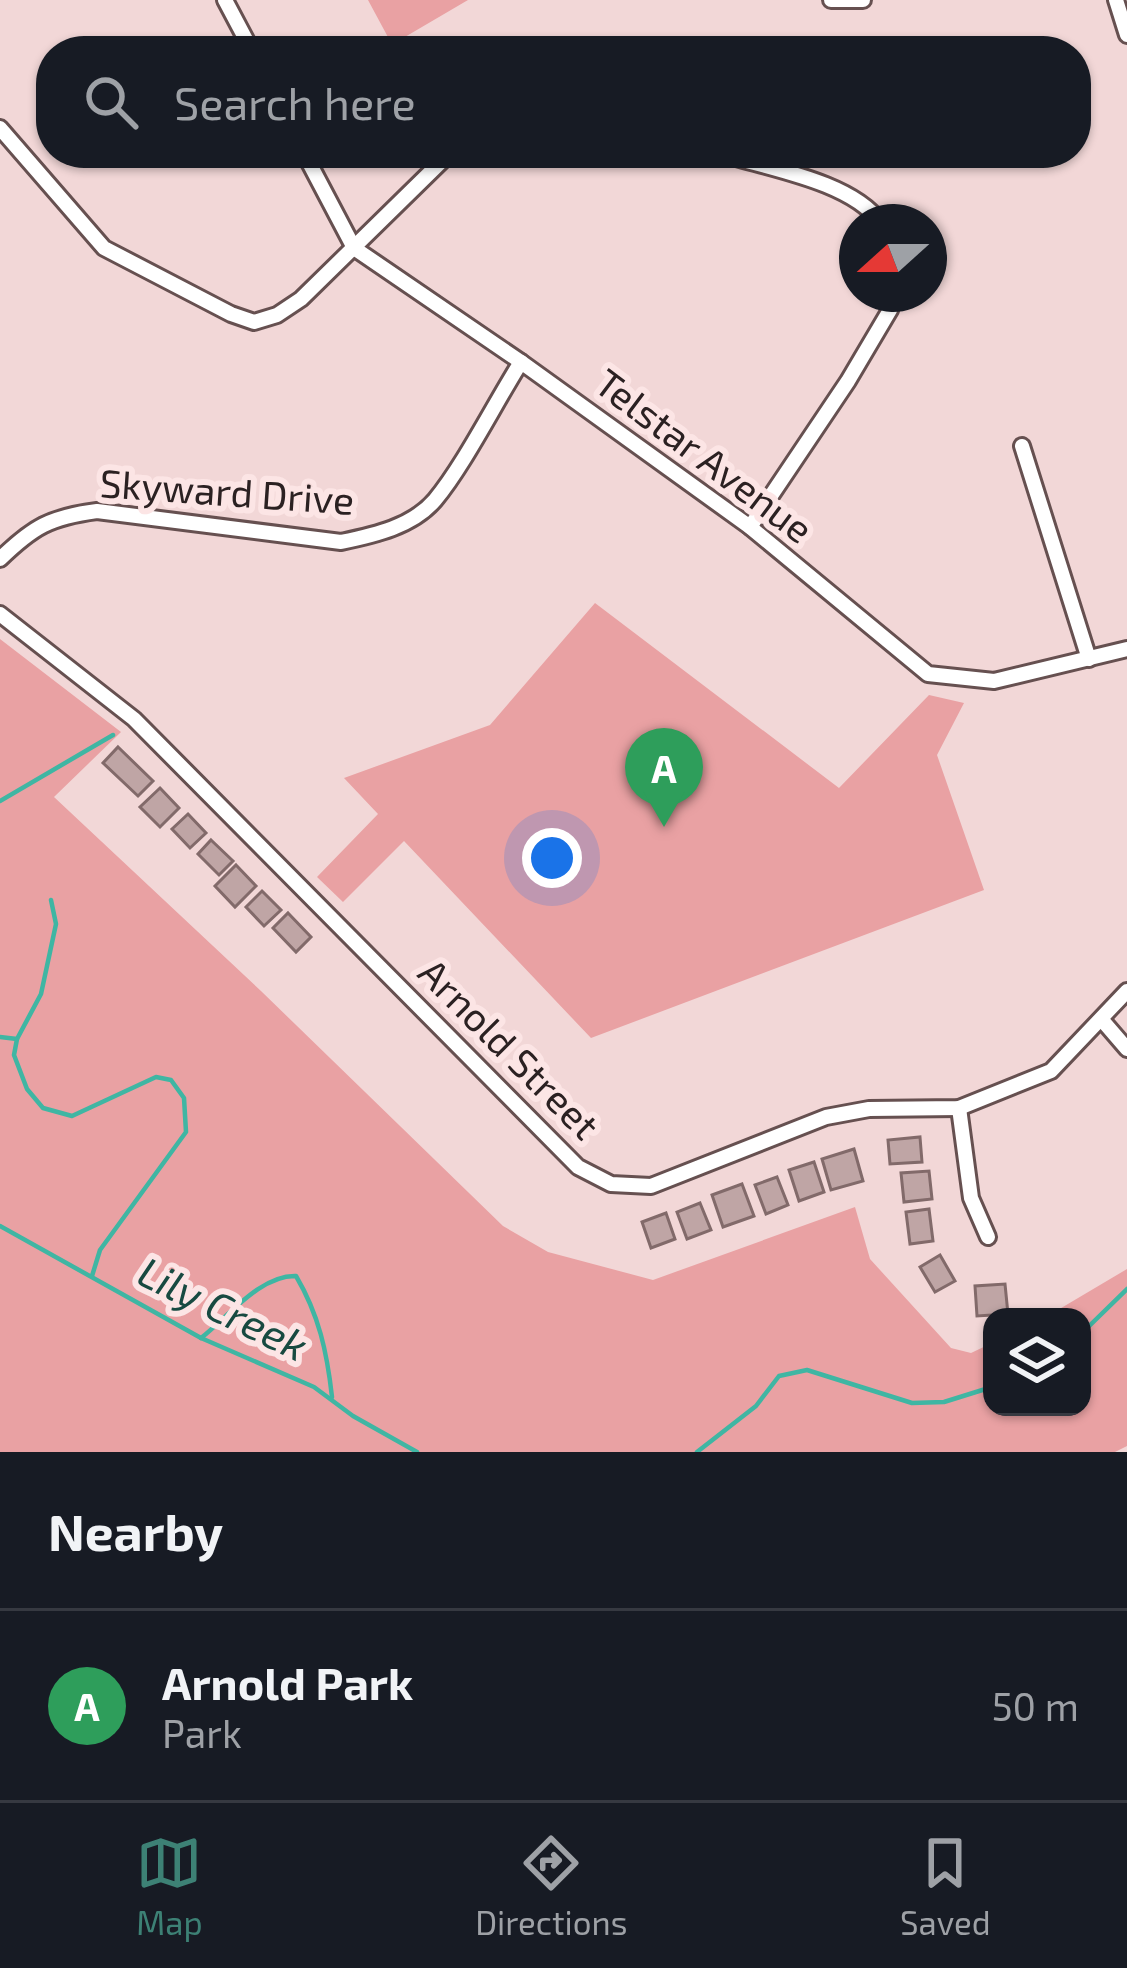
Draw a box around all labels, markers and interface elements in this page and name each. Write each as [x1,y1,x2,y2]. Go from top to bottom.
search box [36,36,1091,168]
icon: search [78,69,144,135]
text: Search here [174,75,416,129]
north arrow [839,204,947,312]
street label: Telstar Avenue [587,358,823,552]
street label: Skyward Drive [98,458,356,523]
pin: A [625,728,703,827]
your location [522,828,582,888]
street label: Arnold Street [410,948,610,1148]
water label: Lily Creek [131,1245,317,1370]
map controls [983,1308,1091,1416]
button: layers [983,1308,1091,1416]
text: Nearby [48,1500,223,1561]
text: Arnold Park [162,1655,413,1709]
text: A [74,1682,100,1729]
text: 50 m [992,1682,1079,1729]
text: Park [162,1709,242,1756]
tab: Map [136,1830,203,1942]
tab: Directions [475,1830,627,1942]
tab: Saved [900,1830,991,1942]

